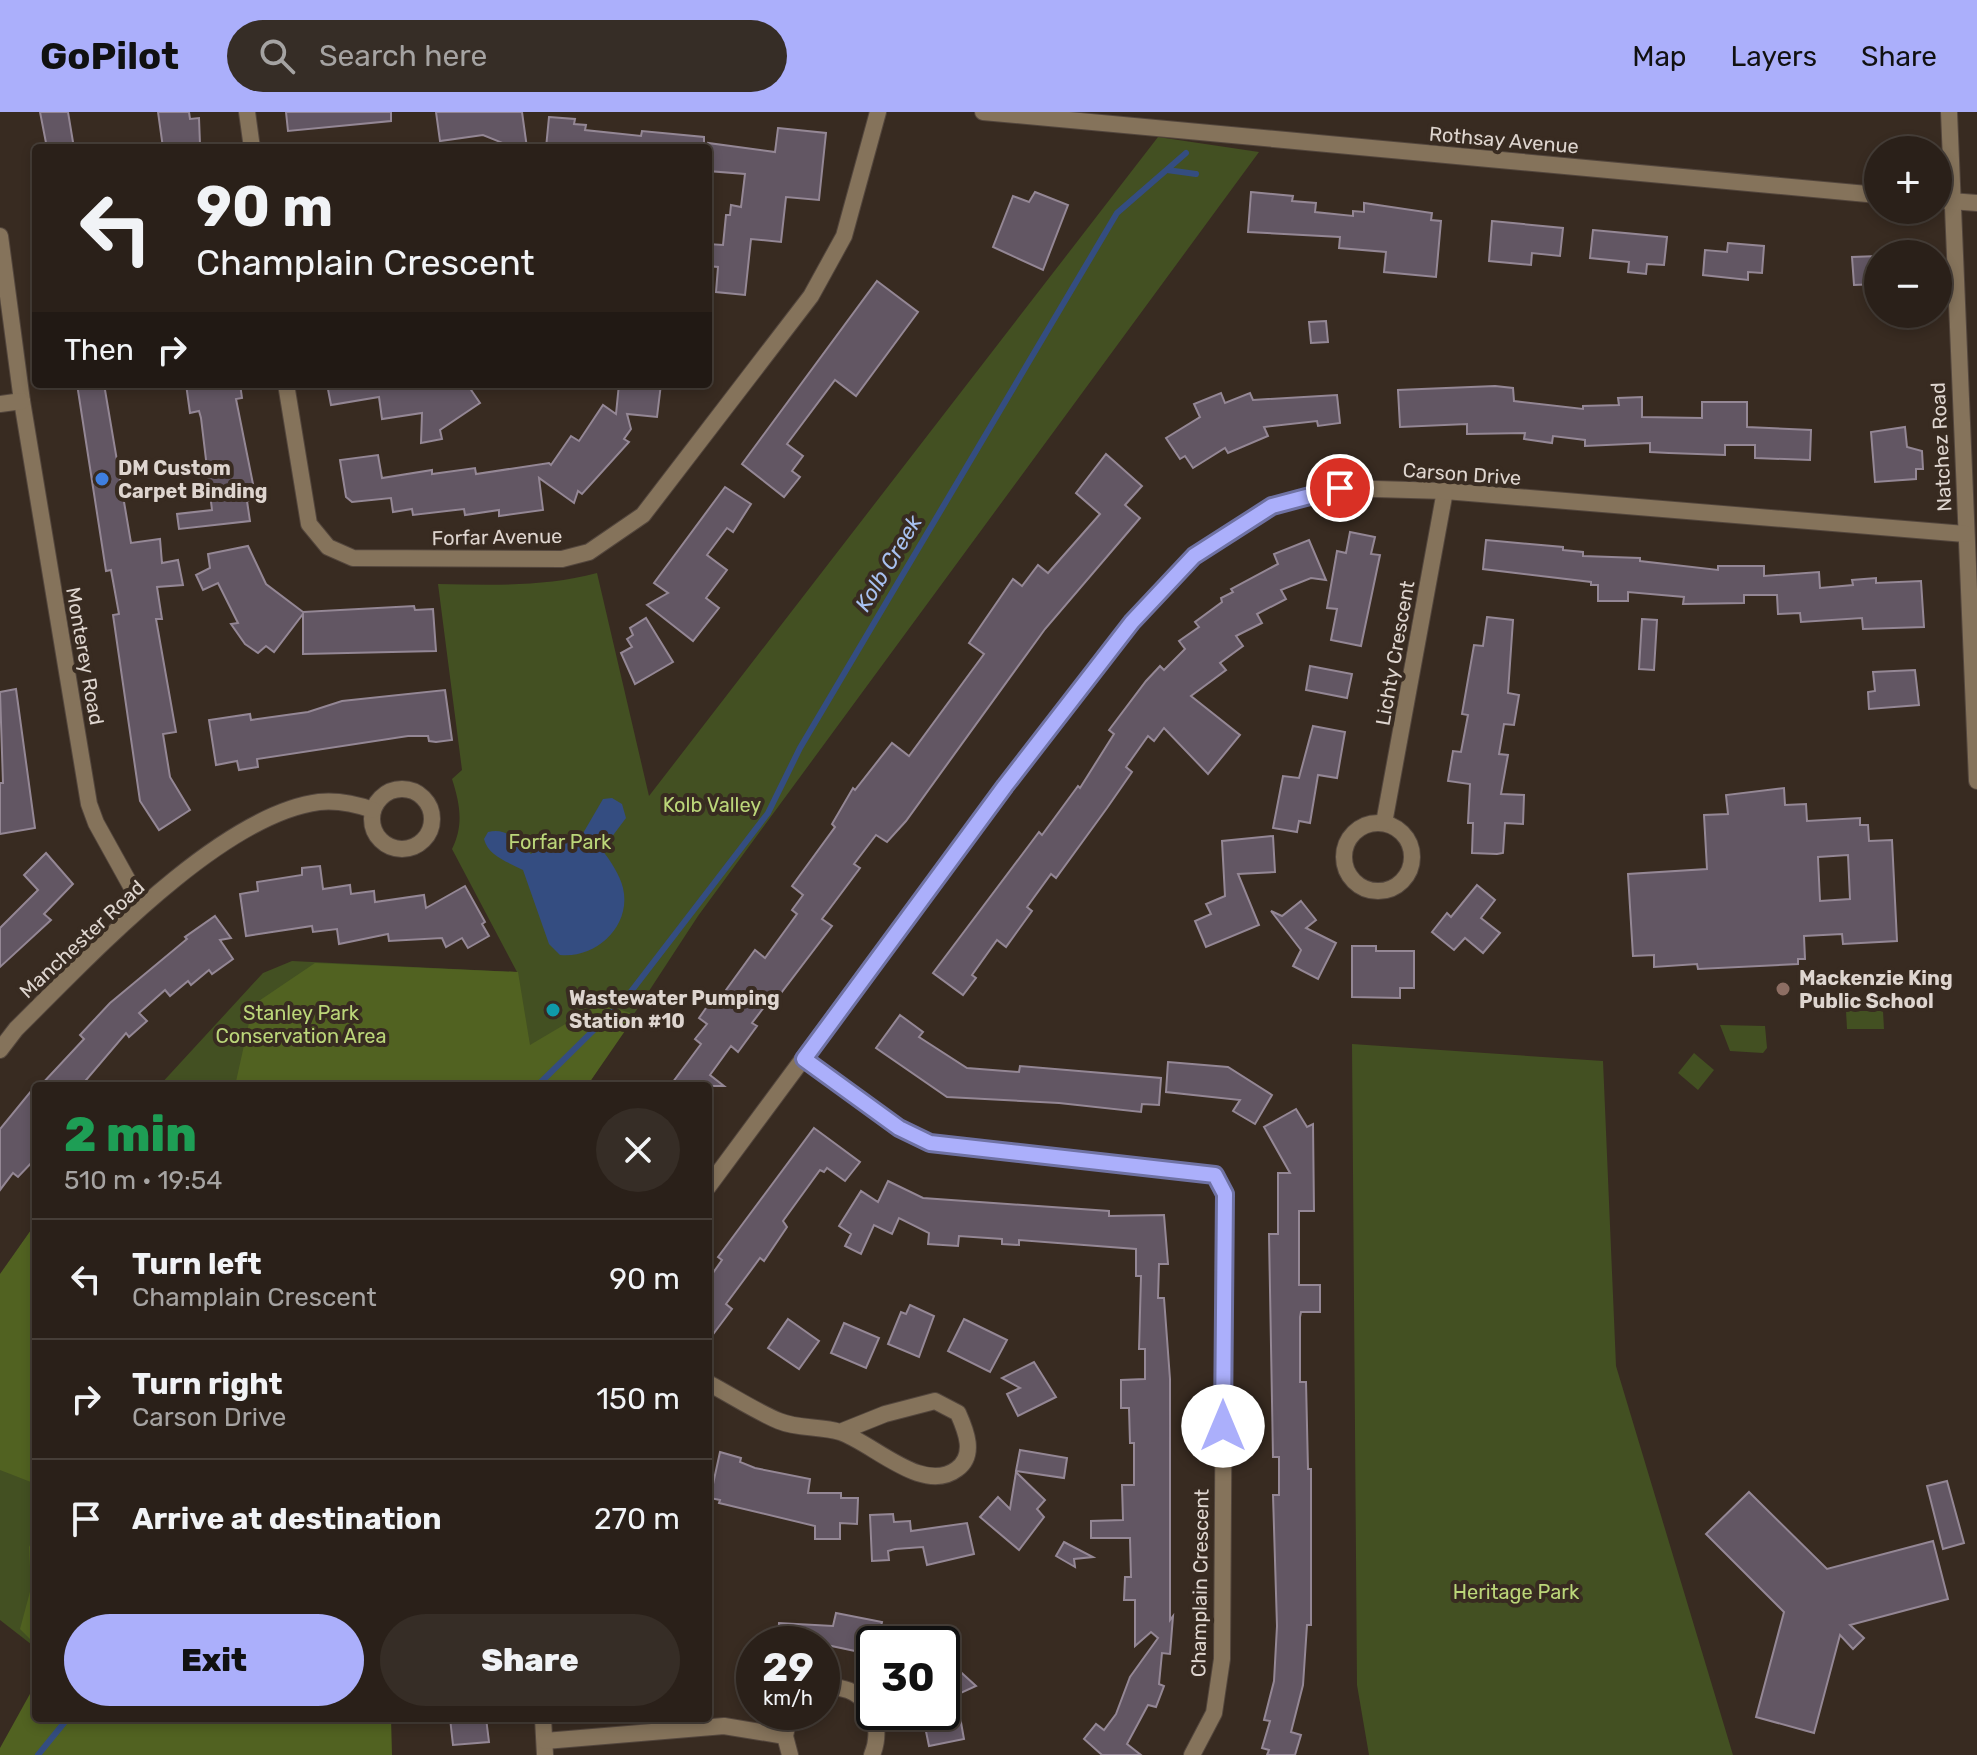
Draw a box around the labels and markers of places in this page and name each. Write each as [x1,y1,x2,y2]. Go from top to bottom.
pin [1306,454,1374,522]
place label: DM Custom Carpet Binding [118,456,268,503]
marker: DM Custom Carpet Binding [93,470,111,488]
place label: Mackenzie King Public School [1799,966,1953,1013]
marker: Mackenzie King Public School [1774,980,1792,998]
place label: Wastewater Pumping Station #10 [569,986,780,1033]
marker: Wastewater Pumping Station #10 [544,1001,562,1019]

